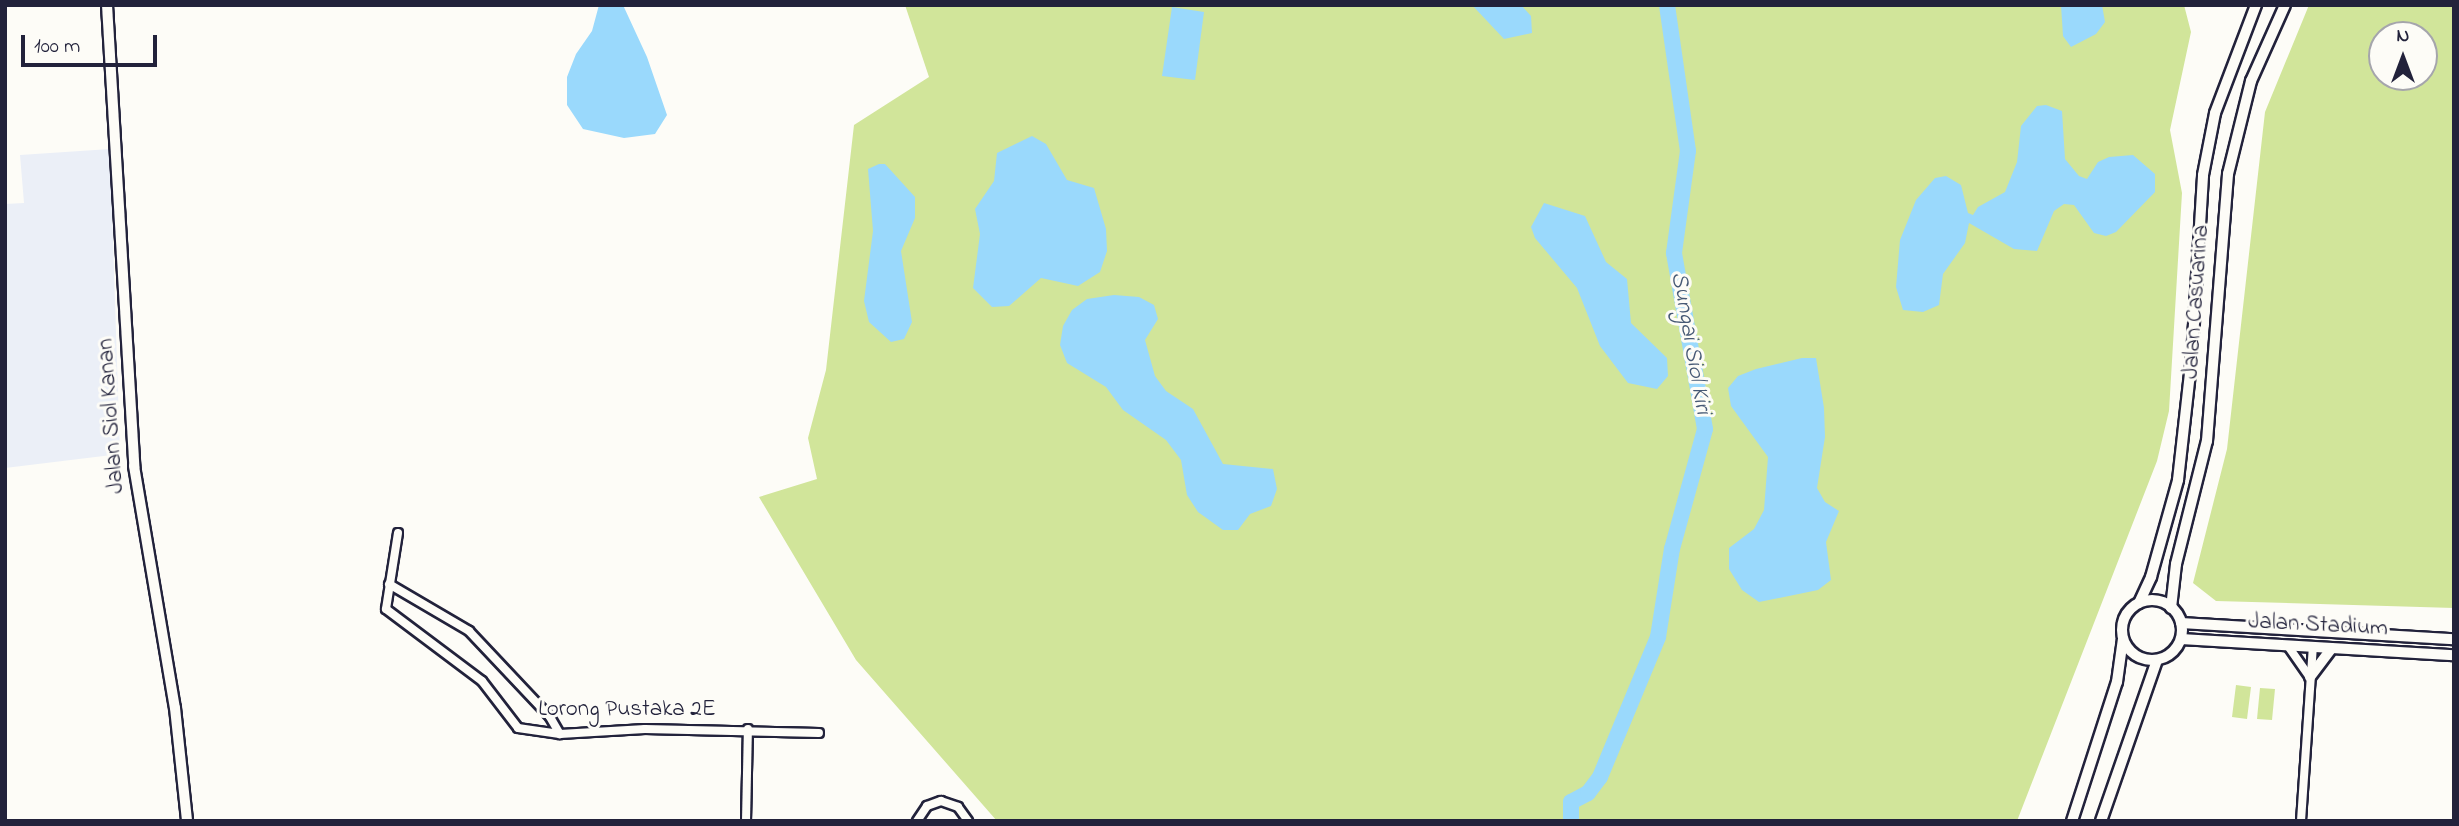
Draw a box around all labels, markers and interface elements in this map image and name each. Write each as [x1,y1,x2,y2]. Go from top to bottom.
scale bar [24,21,161,65]
north arrow [2368,21,2438,91]
text: N [2397,23,2409,50]
text: 100 m [34,32,80,62]
street label: Jalan Casuarina [2178,224,2216,380]
water label: Sungai Siol Kiri [1663,269,1717,417]
street label: Jalan Siol Kanan [93,337,131,495]
street label: Jalan Stadium [2247,609,2389,643]
street label: Lorong Pustaka 2E [538,696,716,724]

